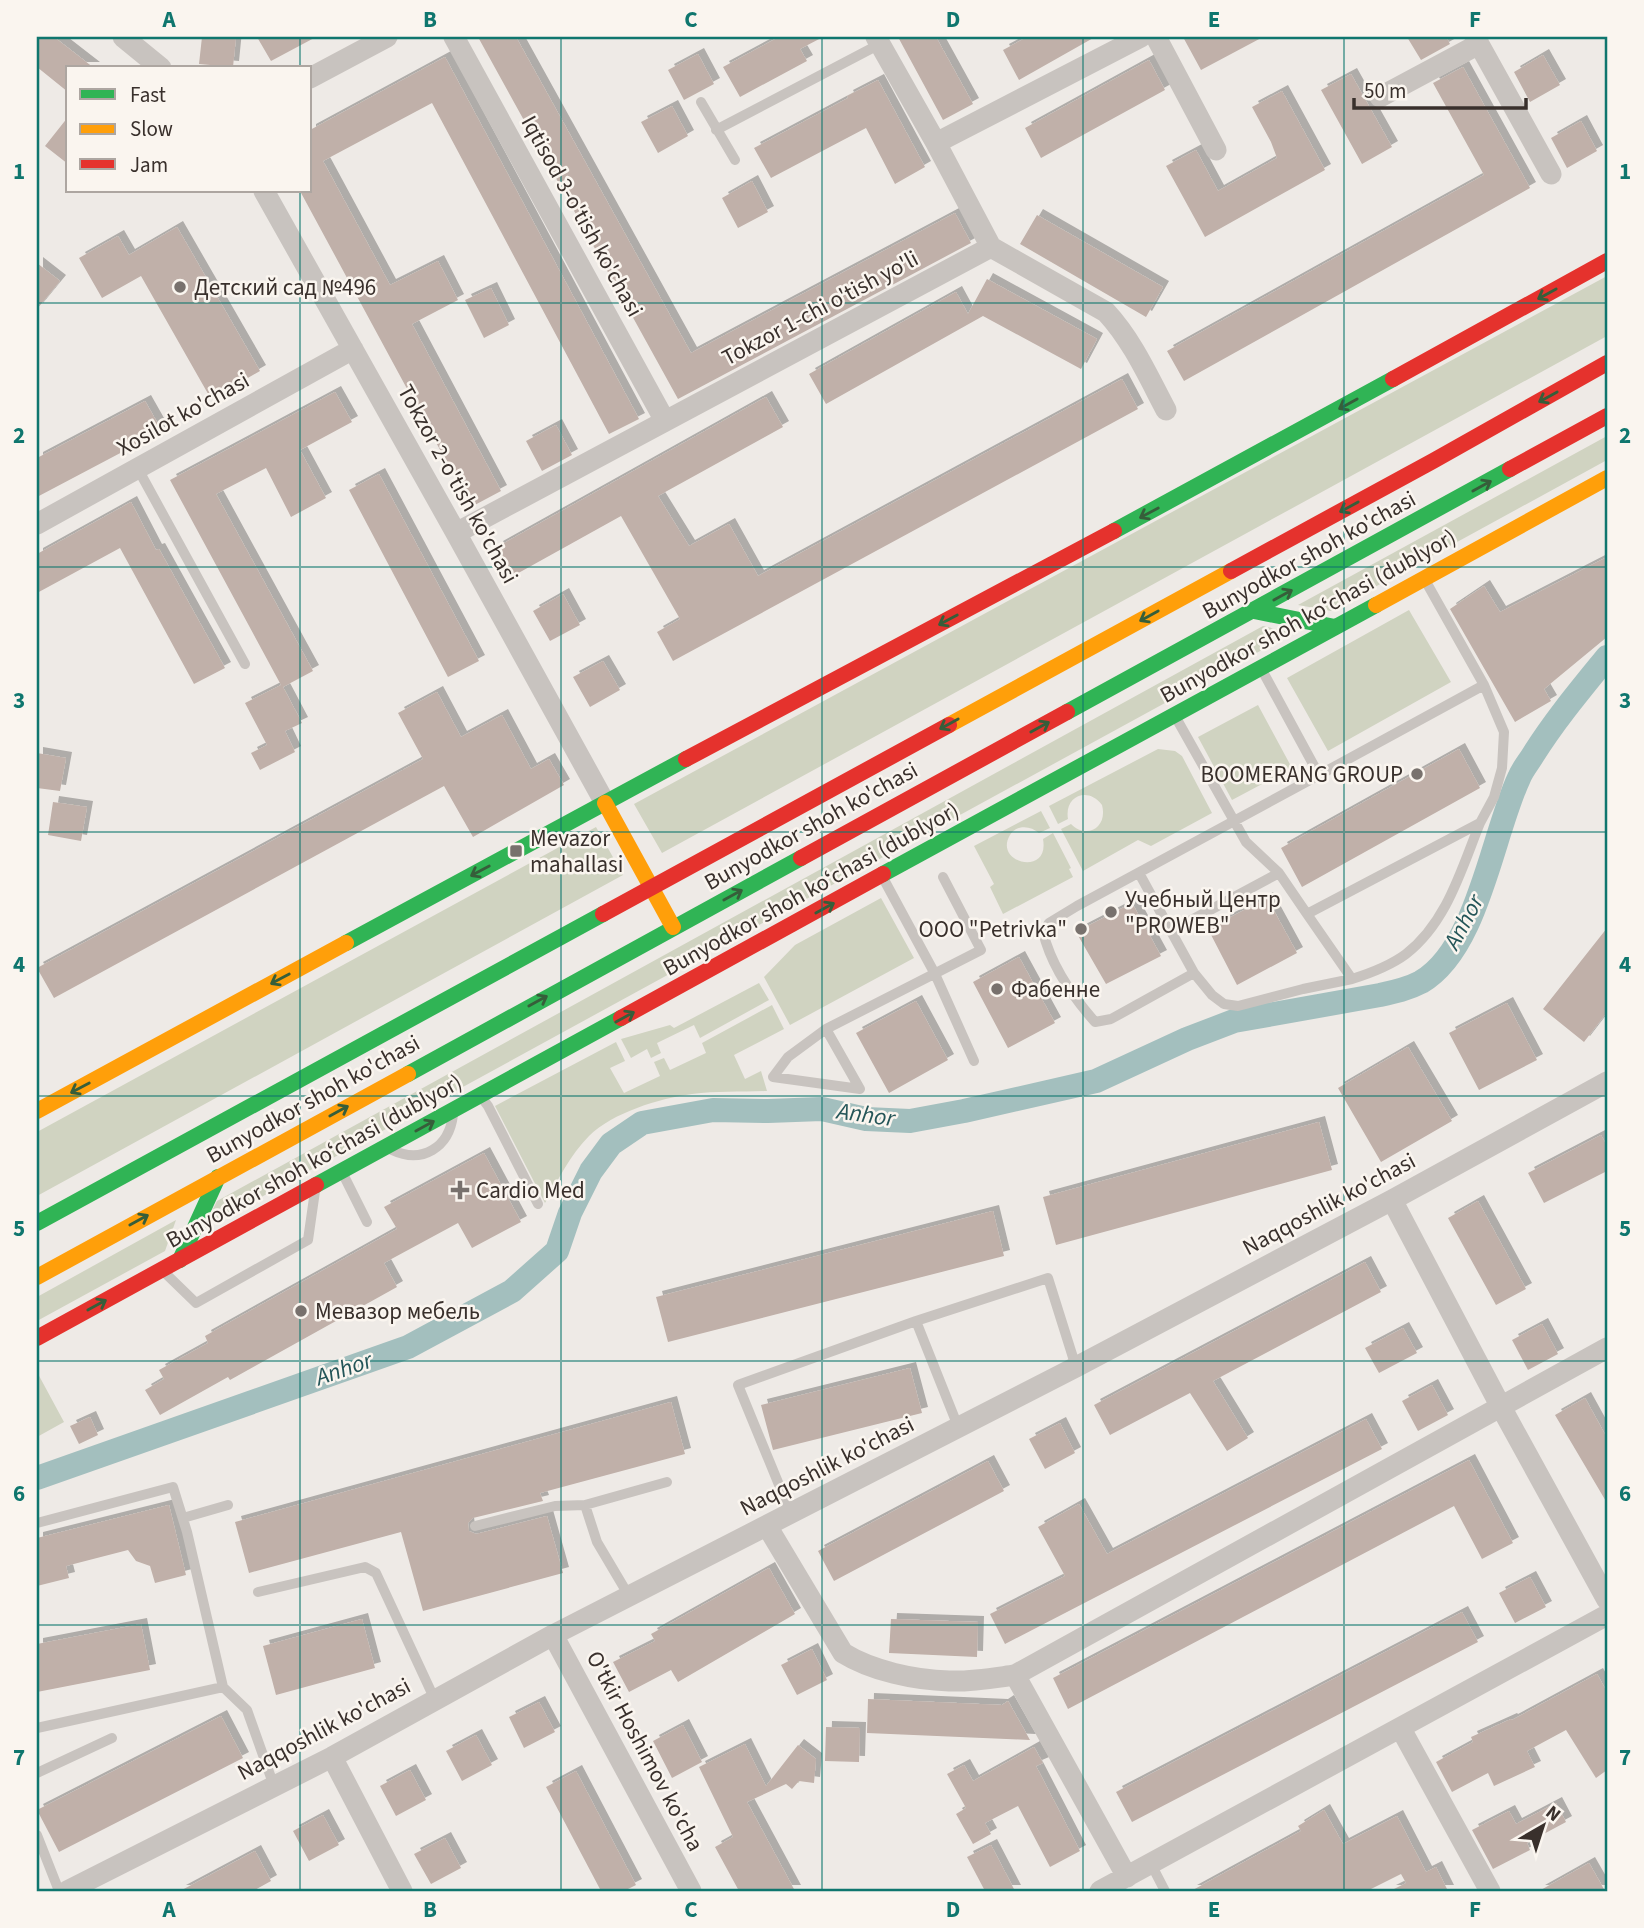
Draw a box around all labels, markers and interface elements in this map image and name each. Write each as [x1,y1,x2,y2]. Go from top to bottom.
text: A [161,3,176,36]
text: B [423,3,437,36]
text: C [684,3,698,36]
text: D [946,3,960,36]
text: E [1208,3,1220,36]
text: F [1469,3,1481,36]
legend [66,66,312,192]
scale bar [1354,66,1525,110]
text: 50 m [1364,76,1406,106]
text: Fast [130,80,166,110]
street label: Iqtisod 3-o'tish ko'chasi [513,109,651,323]
text: Slow [130,114,173,144]
text: Jam [130,150,168,180]
text: 1 [13,155,25,188]
text: 1 [1619,155,1631,188]
street label: Tokzor 1-chi o'tish yo'li [716,242,924,374]
place label: Детский сад №496 [194,271,376,304]
marker: Детский сад №496 [172,279,188,295]
one-way arrow [1538,287,1558,301]
street label: Xosilot ko'chasi [111,364,255,464]
street label: Tokzor 2-o'tish ko'chasi [389,378,527,590]
one-way arrow [1538,390,1558,404]
one-way arrow [1338,397,1359,411]
text: 2 [13,419,25,452]
text: 2 [1619,419,1631,452]
one-way arrow [1472,479,1492,493]
street label: Bunyodkor shoh ko'chasi [1196,482,1422,628]
one-way arrow [1339,500,1359,514]
one-way arrow [1139,506,1159,520]
street label: Bunyodkor shoh koʻchasi (dublyor) [1154,521,1462,711]
one-way arrow [1272,588,1292,602]
one-way arrow [1139,610,1160,623]
one-way arrow [938,614,959,627]
text: 3 [13,684,25,717]
text: 3 [1619,684,1631,717]
one-way arrow [939,718,960,732]
one-way arrow [1029,720,1050,733]
street label: Bunyodkor shoh ko'chasi [698,753,924,899]
place label: BOOMERANG GROUP [1201,758,1403,791]
marker: BOOMERANG GROUP [1409,766,1425,782]
street label: Bunyodkor shoh koʻchasi (dublyor) [657,794,965,984]
place label: Mevazor mahallasi [530,822,623,881]
marker: Mevazor mahallasi [508,843,524,859]
one-way arrow [470,865,491,878]
place label: Учебный Центр "PROWEB" [1125,883,1281,942]
water label: Anhor [1434,887,1494,958]
one-way arrow [722,888,742,902]
one-way arrow [814,901,834,915]
marker: Учебный Центр "PROWEB" [1103,904,1119,920]
place label: ООО "Petrivka" [918,913,1067,946]
marker: ООО "Petrivka" [1073,921,1089,937]
text: 4 [13,948,25,981]
text: 4 [1619,948,1631,981]
one-way arrow [270,973,291,986]
place label: Фабенне [1011,973,1100,1006]
marker: Фабенне [989,981,1005,997]
one-way arrow [527,994,548,1007]
one-way arrow [614,1010,635,1023]
street label: Bunyodkor shoh ko'chasi [200,1026,426,1172]
street label: Bunyodkor shoh koʻchasi (dublyor) [160,1066,468,1256]
one-way arrow [70,1082,91,1095]
water label: Anhor [833,1093,899,1137]
one-way arrow [328,1104,348,1118]
one-way arrow [415,1119,435,1133]
street label: Naqqoshlik ko'chasi [1237,1144,1421,1264]
place label: Cardio Med [476,1174,585,1207]
marker: Cardio Med [450,1180,470,1200]
text: 5 [13,1212,25,1245]
text: 5 [1619,1212,1631,1245]
one-way arrow [129,1213,149,1227]
place label: Мевазор мебель [315,1295,480,1328]
one-way arrow [86,1298,106,1312]
marker: Мевазор мебель [293,1303,309,1319]
water label: Anhor [309,1342,379,1396]
street label: Naqqoshlik ko'chasi [734,1408,920,1524]
text: 6 [13,1477,25,1510]
text: 6 [1619,1477,1631,1510]
street label: O'tkir Hoshimov ko'cha [578,1645,712,1857]
street label: Naqqoshlik ko'chasi [232,1669,416,1789]
text: 7 [13,1741,25,1774]
text: 7 [1619,1741,1631,1774]
north arrow [1508,1792,1578,1862]
text: N [1539,1799,1566,1828]
text: A [161,1893,176,1926]
text: B [423,1893,437,1926]
text: C [684,1893,698,1926]
text: D [946,1893,960,1926]
text: E [1208,1893,1220,1926]
text: F [1469,1893,1481,1926]

